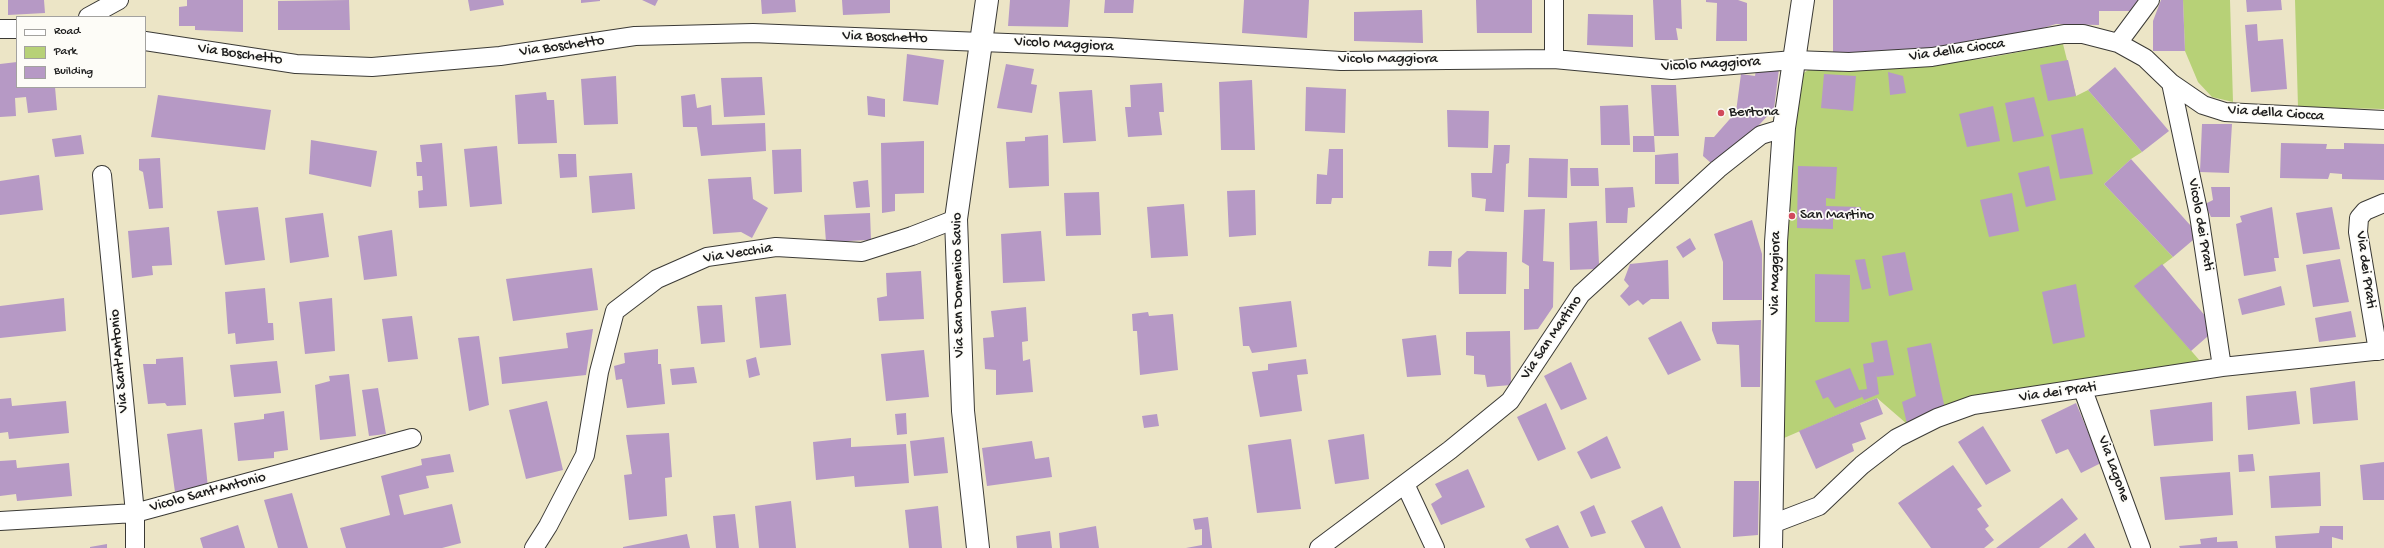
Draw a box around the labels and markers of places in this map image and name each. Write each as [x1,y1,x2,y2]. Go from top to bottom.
place label: Bertona [1729,104,1779,122]
marker: Bertona [1716,108,1726,118]
place label: San Martino [1800,207,1874,225]
marker: San Martino [1787,211,1797,221]

